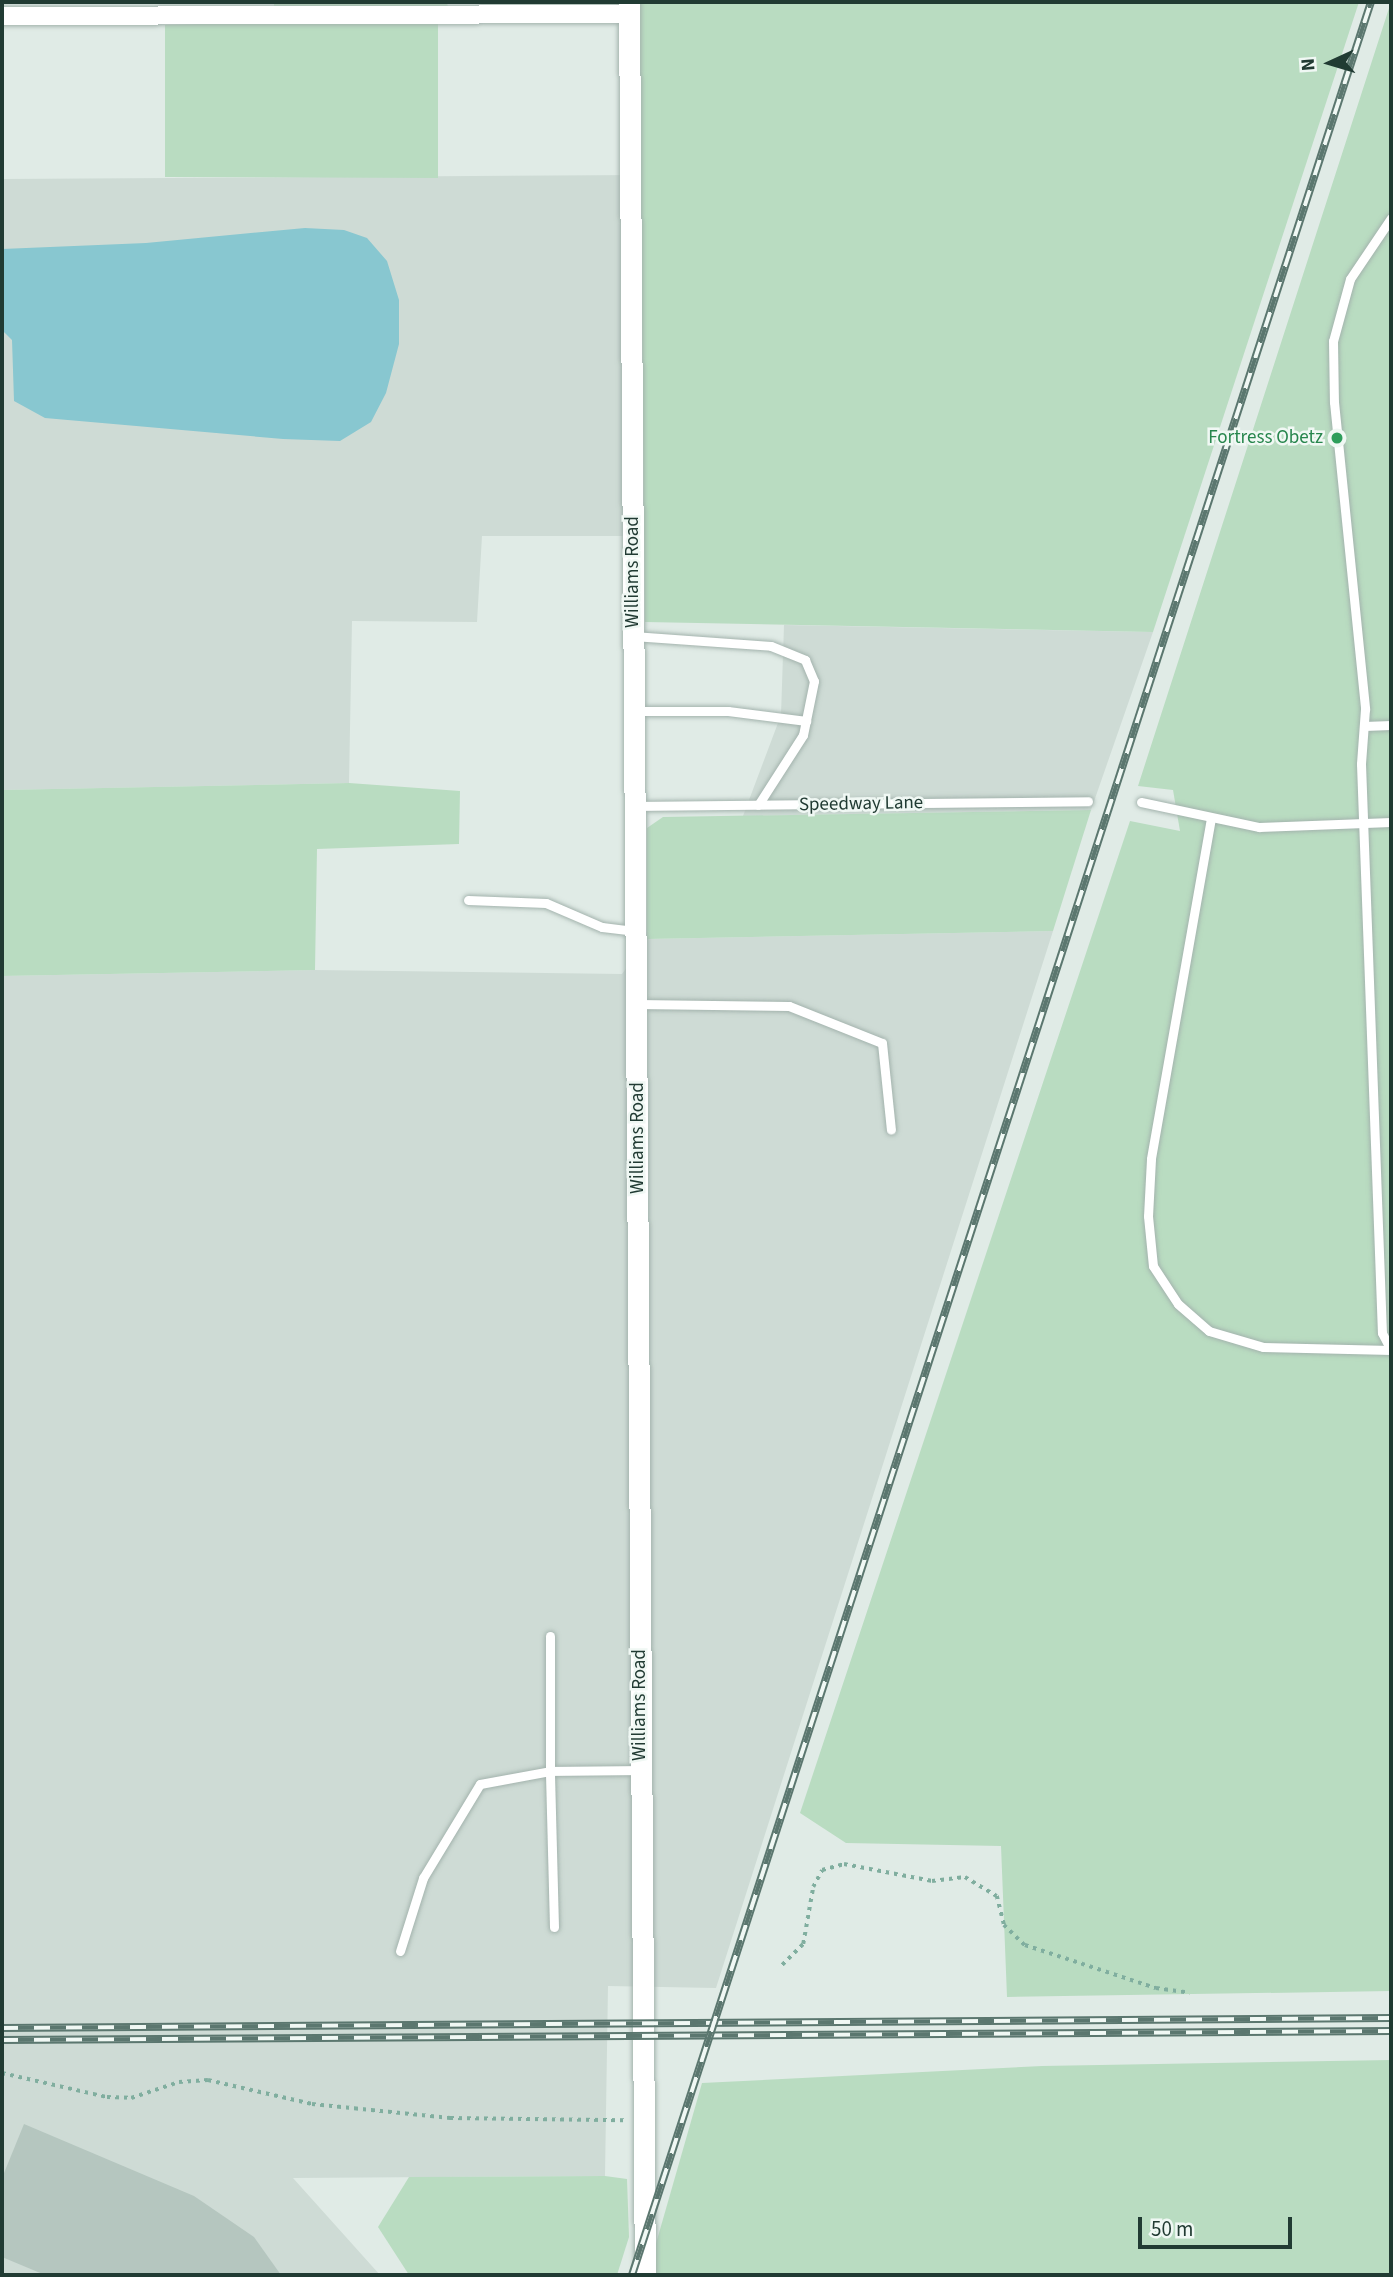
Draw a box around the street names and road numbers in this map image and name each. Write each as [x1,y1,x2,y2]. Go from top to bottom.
street label: Williams Road [622,516,644,628]
street label: Speedway Lane [799,792,923,816]
street label: Williams Road [627,1082,649,1194]
street label: Williams Road [629,1649,651,1761]

